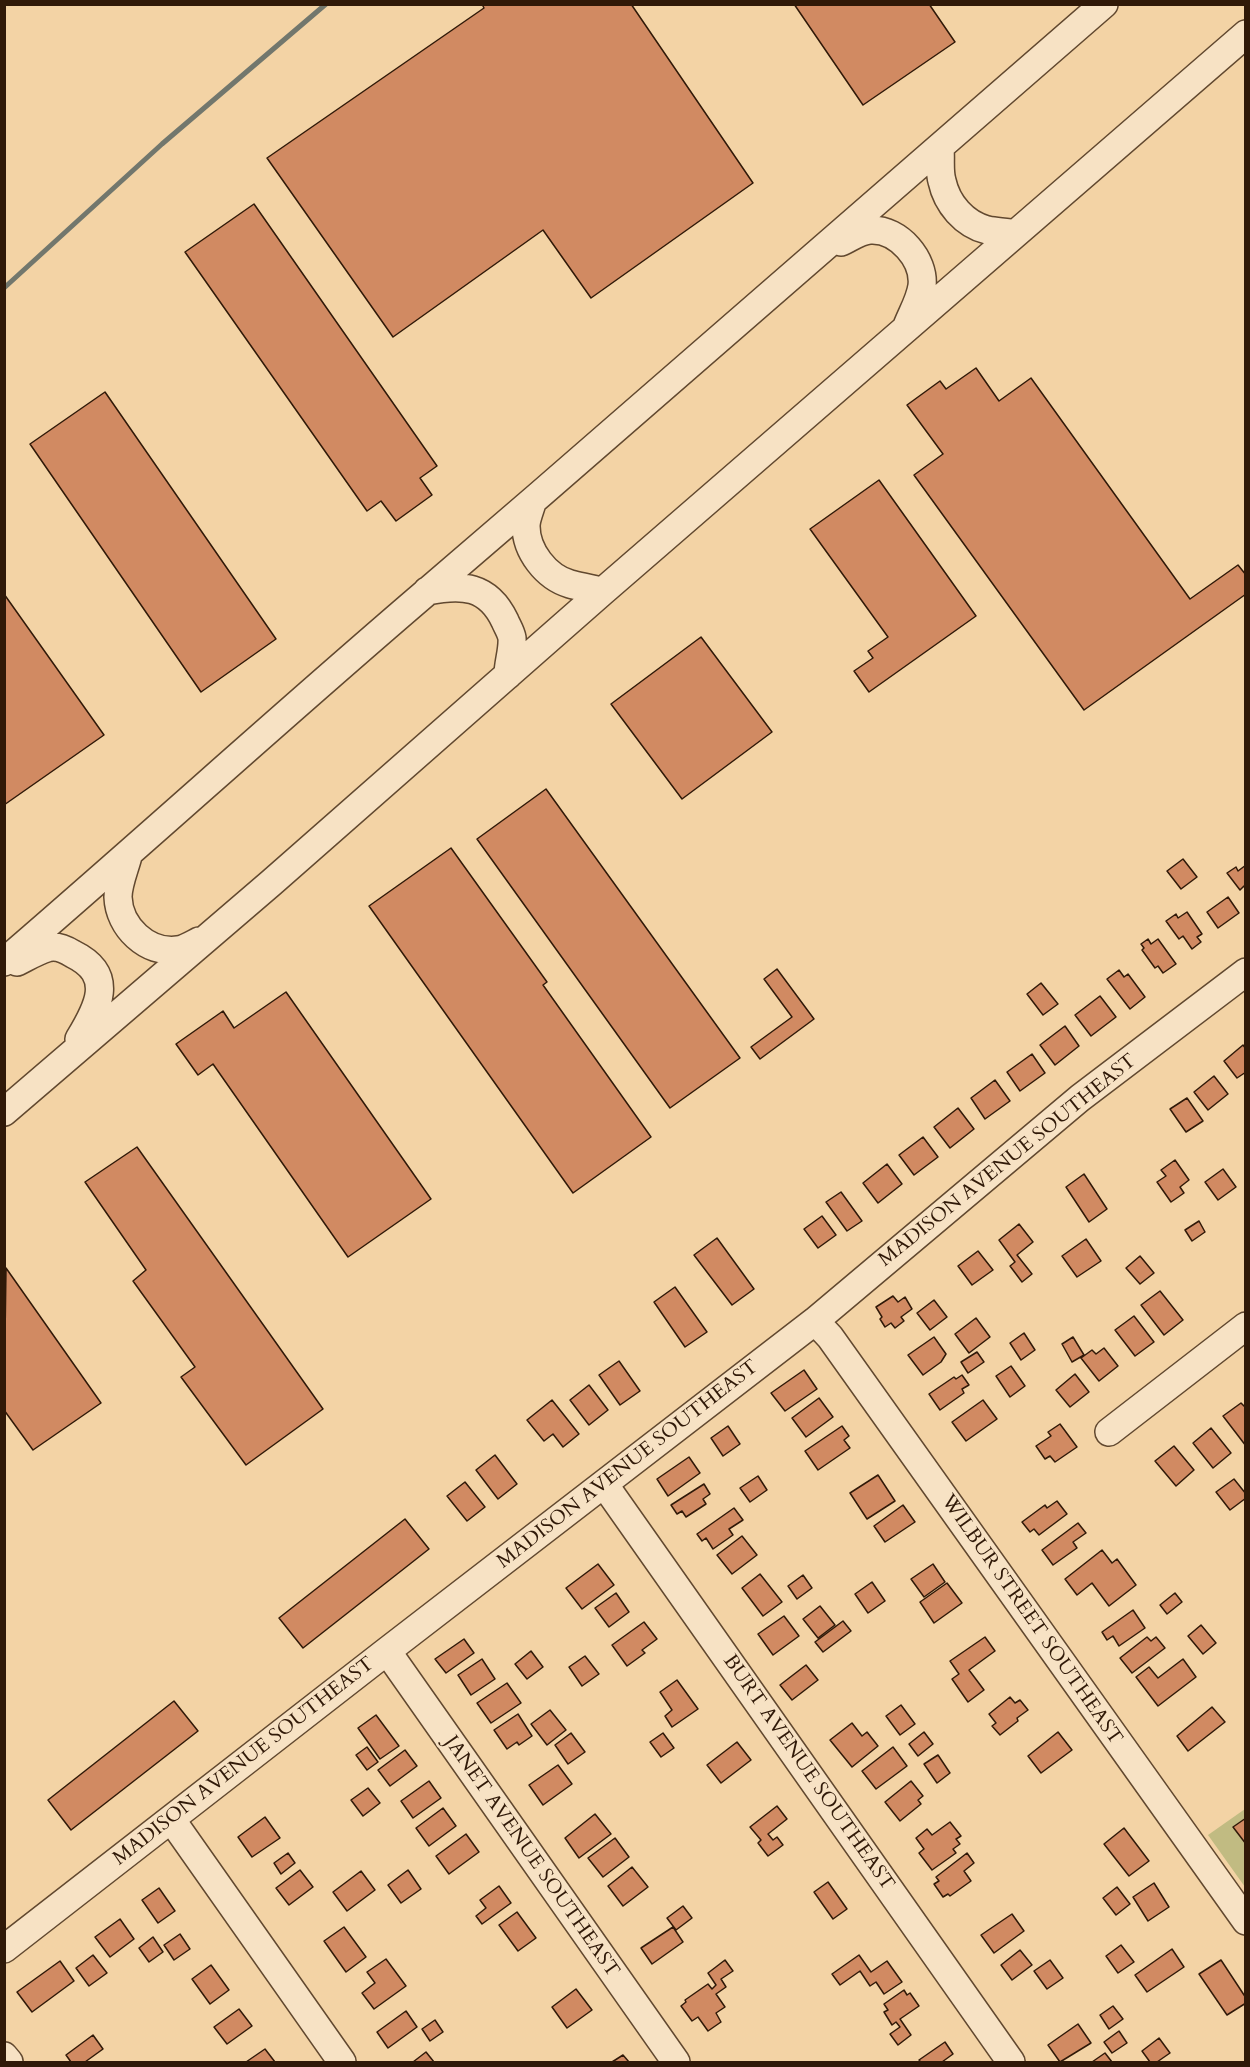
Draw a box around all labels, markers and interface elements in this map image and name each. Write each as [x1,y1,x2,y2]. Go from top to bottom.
street label: MADISON AVENUE SOUTHEAST [874,1050,1142,1272]
street label: MADISON AVENUE SOUTHEAST [493,1356,763,1574]
street label: WILBUR STREET SOUTHEAST [935,1490,1127,1750]
street label: BURT AVENUE SOUTHEAST [717,1650,899,1896]
street label: MADISON AVENUE SOUTHEAST [109,1653,379,1871]
street label: JANET AVENUE SOUTHEAST [438,1732,624,1982]

